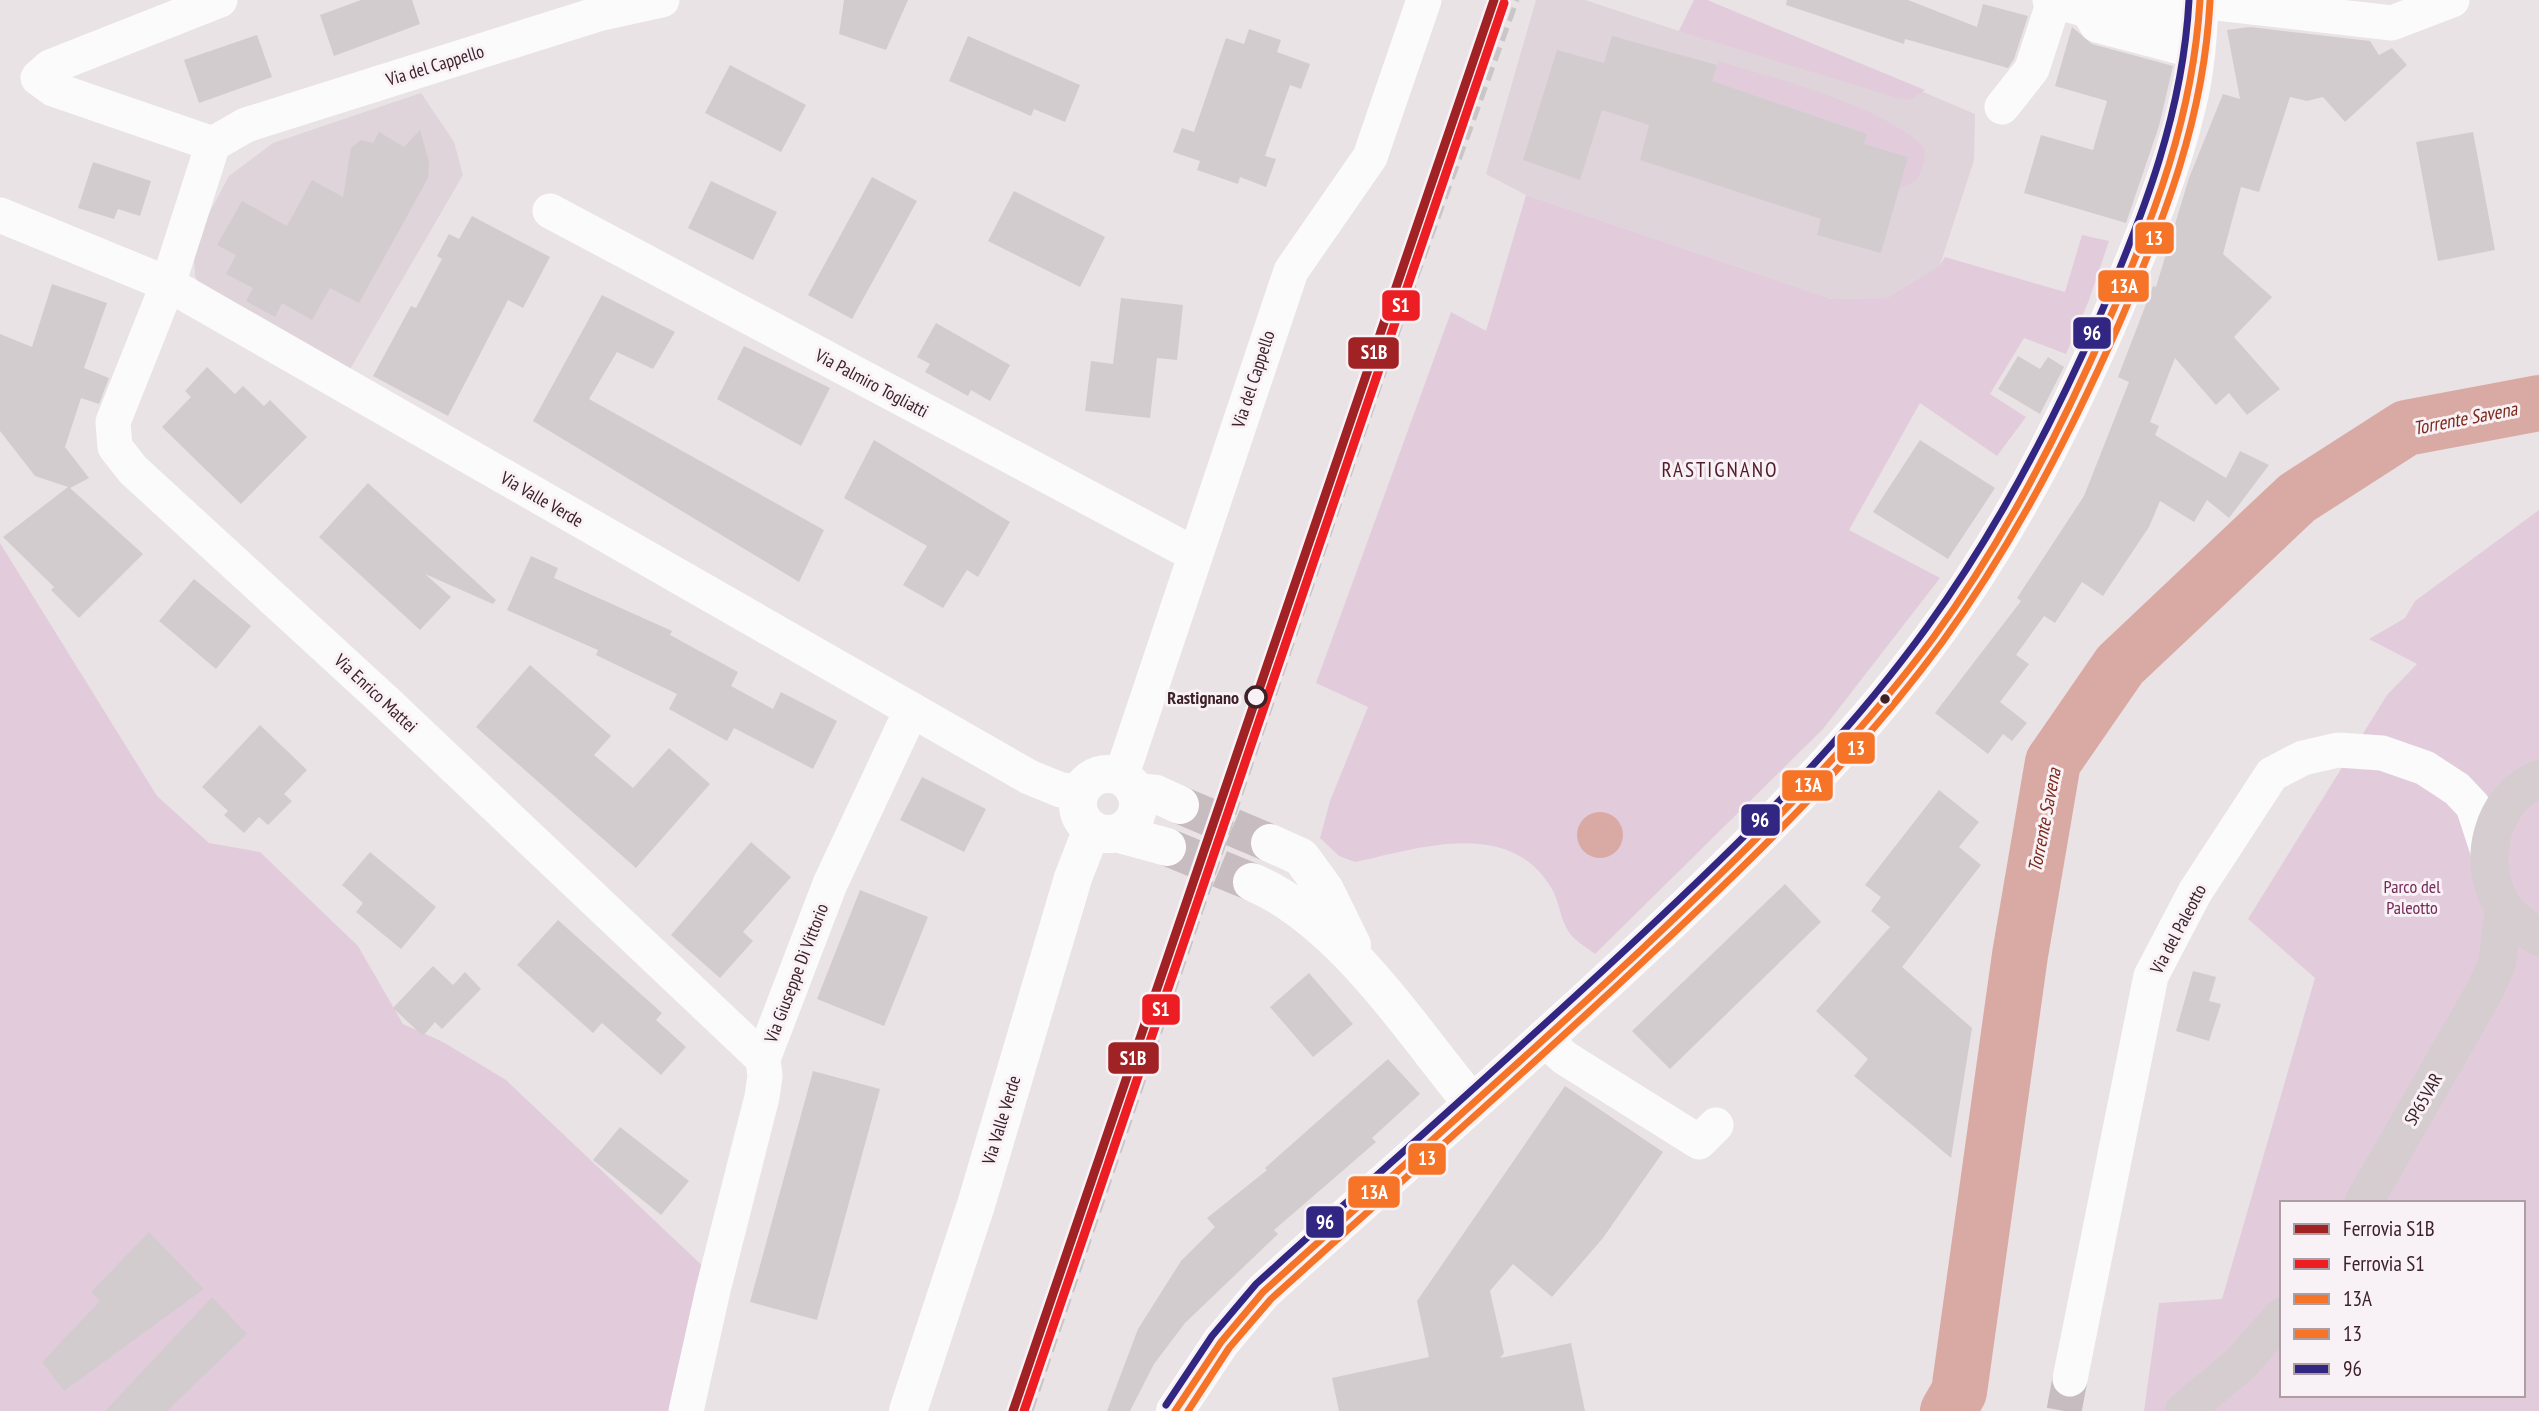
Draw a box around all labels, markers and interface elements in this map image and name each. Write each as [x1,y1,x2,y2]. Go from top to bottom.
street label: Via del Cappello [382,39,487,91]
line badge: 13 [2134,221,2175,255]
text: 13 [2145,226,2163,250]
line badge: 13A [2097,269,2150,303]
text: 13A [2110,274,2138,298]
line badge: S1 [1381,289,1421,322]
text: S1 [1392,293,1410,317]
line badge: 96 [2072,316,2112,350]
text: 96 [2083,321,2101,345]
street label: Via del Cappello [1226,327,1280,432]
line badge: S1B [1347,336,1400,370]
text: S1B [1361,340,1387,364]
street label: Via Palmiro Togliatti [811,343,933,422]
water label: Torrente Savena [2411,396,2520,440]
district label: RASTIGNANO [1661,456,1779,483]
street label: Via Valle Verde [496,466,588,532]
street label: Via Enrico Mattei [329,648,422,737]
place label: Rastignano [1167,686,1239,709]
marker: Rastignano [1245,686,1267,708]
unlabelled marker [1878,692,1892,706]
line badge: 13 [1836,731,1876,765]
text: 13 [1847,736,1865,760]
water label: Torrente Savena [2022,765,2066,874]
line badge: 13A [1781,769,1834,802]
text: 13A [1794,773,1822,797]
line badge: 96 [1740,803,1781,837]
text: 96 [1751,808,1769,832]
park label: Parco del Paleotto [2384,875,2441,919]
street label: Via del Paleotto [2144,880,2211,979]
street label: Via Giuseppe Di Vittorio [758,900,833,1047]
line badge: S1 [1141,993,1181,1026]
text: S1 [1152,997,1170,1021]
line badge: S1B [1107,1041,1160,1075]
text: S1B [1120,1046,1146,1070]
street label: SP65VAR [2399,1068,2447,1129]
street label: Via Valle Verde [976,1073,1025,1168]
line badge: 13 [1407,1142,1447,1176]
text: 13 [1418,1146,1436,1170]
line badge: 13A [1347,1175,1401,1209]
text: 13A [1360,1180,1388,1204]
legend [2280,1201,2525,1397]
line badge: 96 [1305,1205,1345,1239]
text: 96 [1316,1210,1334,1234]
text: Ferrovia S1B [2343,1215,2435,1242]
text: Ferrovia S1 [2343,1250,2425,1277]
text: 13A [2343,1285,2372,1312]
text: 13 [2343,1320,2362,1347]
text: 96 [2343,1355,2362,1382]

